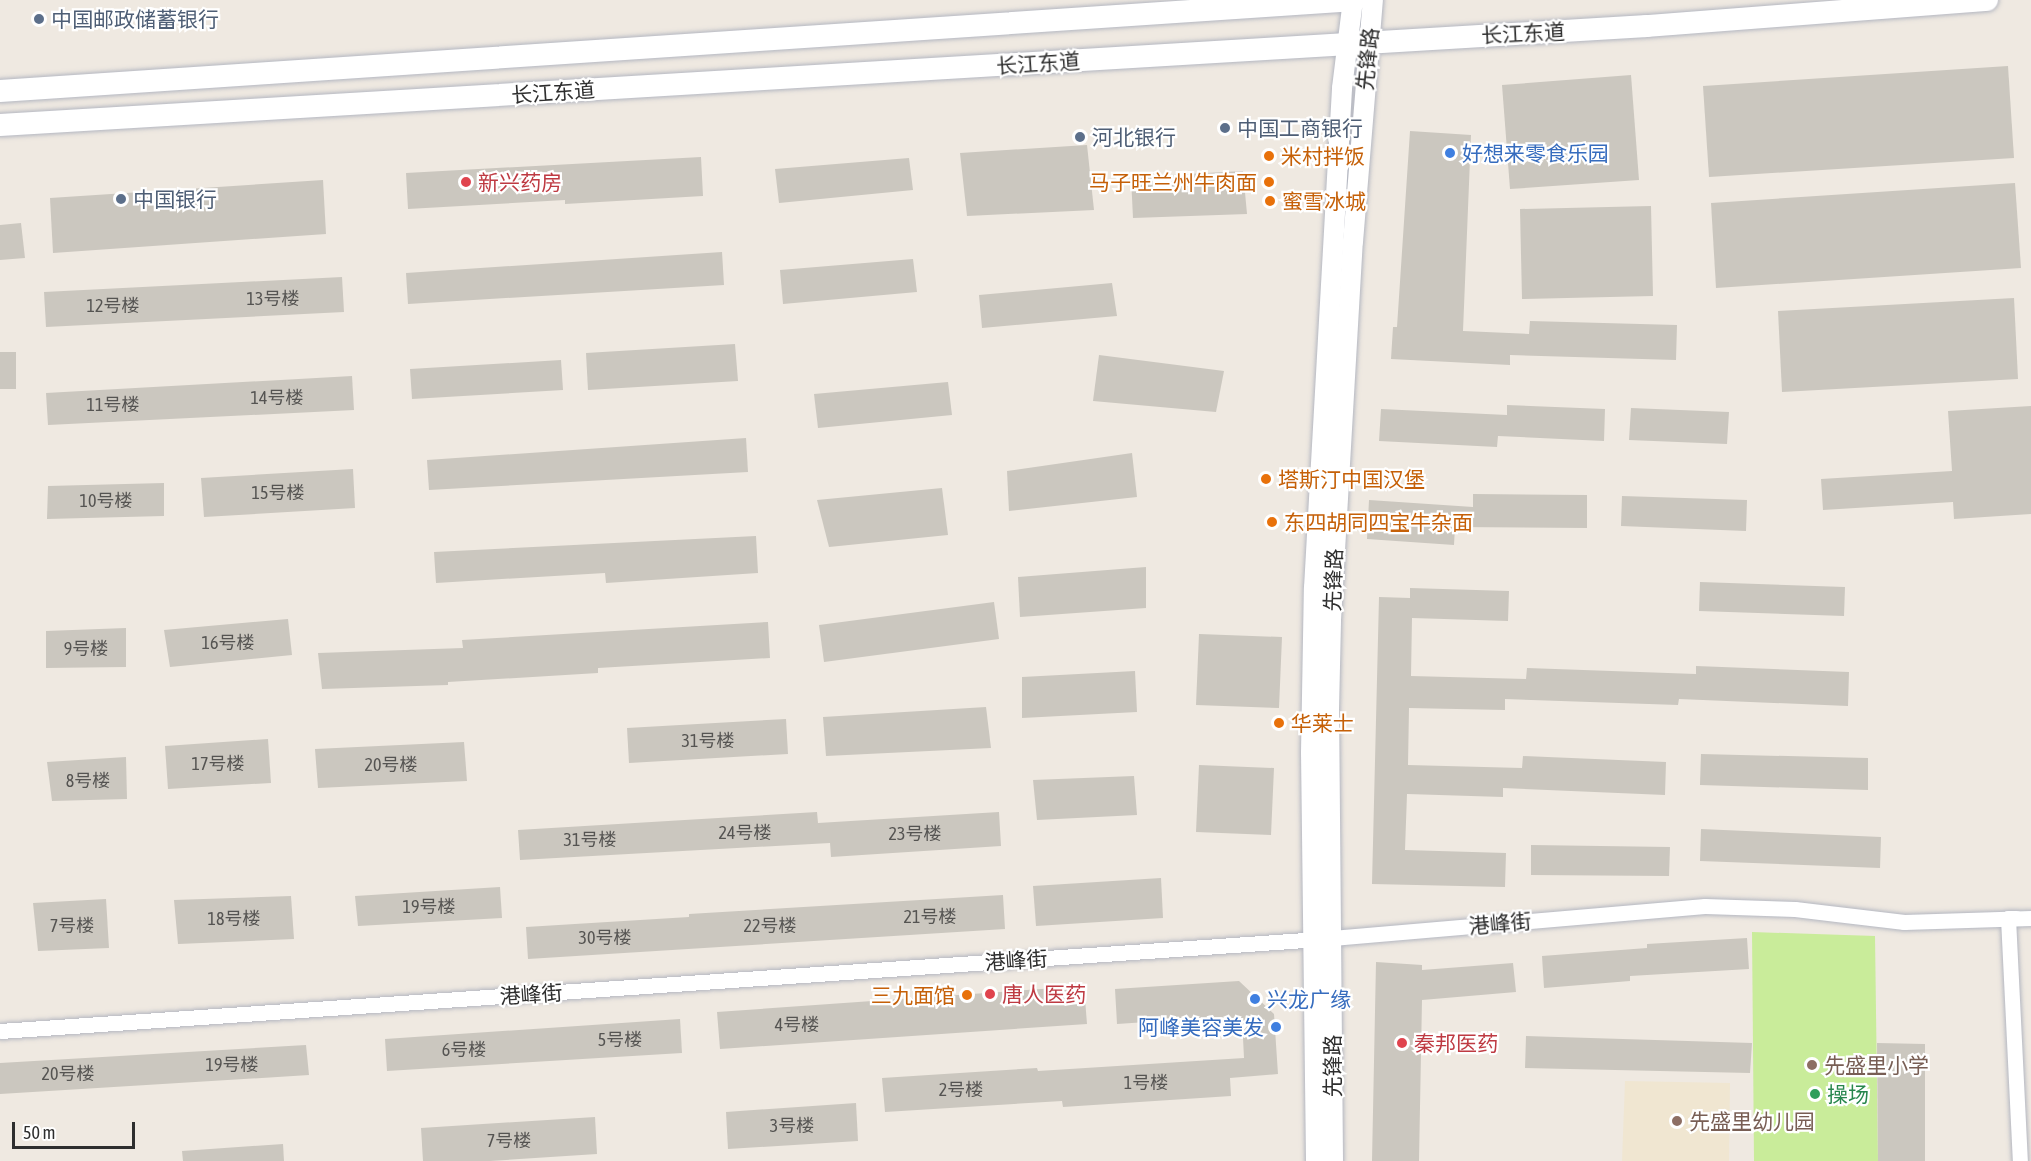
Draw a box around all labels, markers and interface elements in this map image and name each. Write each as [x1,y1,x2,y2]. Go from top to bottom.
place label: 中国邮政储蓄银行 [51,6,219,32]
marker: 中国邮政储蓄银行 [32,12,46,26]
street label: 长江东道 [1480,18,1566,48]
street label: 先锋路 [1351,26,1383,92]
street label: 长江东道 [995,48,1081,78]
street label: 长江东道 [510,77,596,107]
place label: 中国工商银行 [1237,115,1363,141]
marker: 中国工商银行 [1218,121,1232,135]
place label: 河北银行 [1092,124,1176,150]
marker: 河北银行 [1073,130,1087,144]
place label: 好想来零食乐园 [1462,140,1609,166]
place label: 米村拌饭 [1281,143,1365,169]
marker: 好想来零食乐园 [1443,146,1457,160]
marker: 米村拌饭 [1262,149,1276,163]
place label: 新兴药房 [478,169,562,195]
place label: 马子旺兰州牛肉面 [1089,169,1257,195]
marker: 新兴药房 [459,175,473,189]
marker: 马子旺兰州牛肉面 [1262,175,1276,189]
place label: 中国银行 [133,186,217,212]
place label: 蜜雪冰城 [1282,188,1366,214]
marker: 中国银行 [114,192,128,206]
marker: 蜜雪冰城 [1263,194,1277,208]
house number: 13号楼 [247,288,299,310]
house number: 12号楼 [87,295,139,317]
house number: 14号楼 [251,387,303,409]
house number: 11号楼 [87,394,139,416]
place label: 塔斯汀中国汉堡 [1278,466,1425,492]
marker: 塔斯汀中国汉堡 [1259,472,1273,486]
house number: 15号楼 [252,482,304,504]
house number: 10号楼 [80,490,132,512]
place label: 东四胡同四宝牛杂面 [1284,509,1473,535]
marker: 东四胡同四宝牛杂面 [1265,515,1279,529]
street label: 先锋路 [1319,548,1347,612]
house number: 16号楼 [202,632,254,654]
house number: 9号楼 [64,638,108,660]
place label: 华莱士 [1291,710,1354,736]
marker: 华莱士 [1272,716,1286,730]
house number: 31号楼 [682,730,734,752]
house number: 17号楼 [192,753,244,775]
house number: 20号楼 [365,754,417,776]
house number: 8号楼 [66,770,110,792]
house number: 24号楼 [719,822,771,844]
house number: 23号楼 [889,823,941,845]
house number: 31号楼 [564,829,616,851]
house number: 19号楼 [403,896,455,918]
house number: 21号楼 [904,906,956,928]
house number: 18号楼 [208,908,260,930]
street label: 港峰街 [1468,908,1532,938]
house number: 7号楼 [50,915,94,937]
house number: 22号楼 [744,915,796,937]
house number: 30号楼 [579,927,631,949]
street label: 港峰街 [984,945,1048,975]
street label: 港峰街 [499,979,563,1009]
place label: 唐人医药 [1002,981,1086,1007]
place label: 三九面馆 [871,982,955,1008]
place label: 兴龙广缘 [1267,986,1351,1012]
marker: 唐人医药 [983,987,997,1001]
marker: 三九面馆 [960,988,974,1002]
marker: 兴龙广缘 [1248,992,1262,1006]
house number: 4号楼 [775,1014,819,1036]
place label: 阿峰美容美发 [1138,1014,1264,1040]
marker: 阿峰美容美发 [1269,1020,1283,1034]
house number: 5号楼 [598,1029,642,1051]
place label: 秦邦医药 [1414,1030,1498,1056]
street label: 先锋路 [1319,1035,1345,1097]
marker: 秦邦医药 [1395,1036,1409,1050]
house number: 6号楼 [442,1039,486,1061]
place label: 先盛里小学 [1824,1052,1929,1078]
house number: 19号楼 [206,1054,258,1076]
marker: 先盛里小学 [1805,1058,1819,1072]
house number: 20号楼 [42,1063,94,1085]
house number: 1号楼 [1124,1072,1168,1094]
house number: 2号楼 [939,1079,983,1101]
place label: 操场 [1827,1081,1869,1107]
marker: 操场 [1808,1087,1822,1101]
place label: 先盛里幼儿园 [1689,1108,1815,1134]
scale bar [15,1110,138,1148]
marker: 先盛里幼儿园 [1670,1114,1684,1128]
house number: 3号楼 [770,1115,814,1137]
text: 50 m [23,1122,55,1143]
house number: 7号楼 [487,1130,531,1152]

